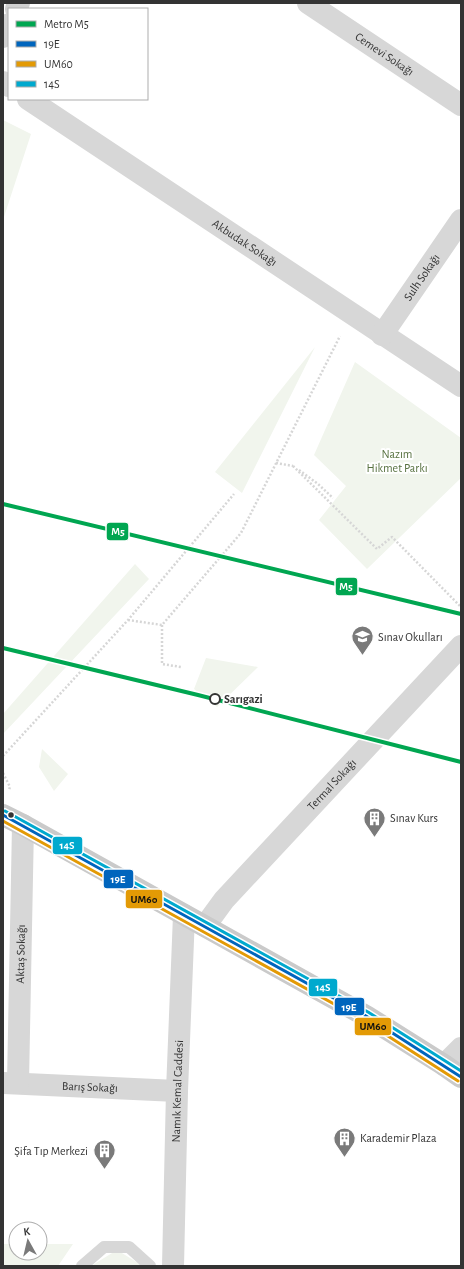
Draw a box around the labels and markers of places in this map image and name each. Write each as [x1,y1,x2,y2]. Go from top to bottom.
school or university icon: Sınav Okulları [350,624,376,657]
place label: Sınav Okulları [378,631,443,643]
marker: Sarıgazi [209,693,221,705]
place label: Sarıgazi [224,693,263,705]
building icon: Sınav Kurs [362,805,388,838]
unlabelled marker [6,810,16,820]
place label: Sınav Kurs [390,812,438,824]
building icon: Karademir Plaza [331,1125,357,1158]
place label: Karademir Plaza [360,1132,437,1144]
building icon: Şifa Tıp Merkezi [91,1138,117,1171]
place label: Şifa Tıp Merkezi [14,1145,88,1157]

